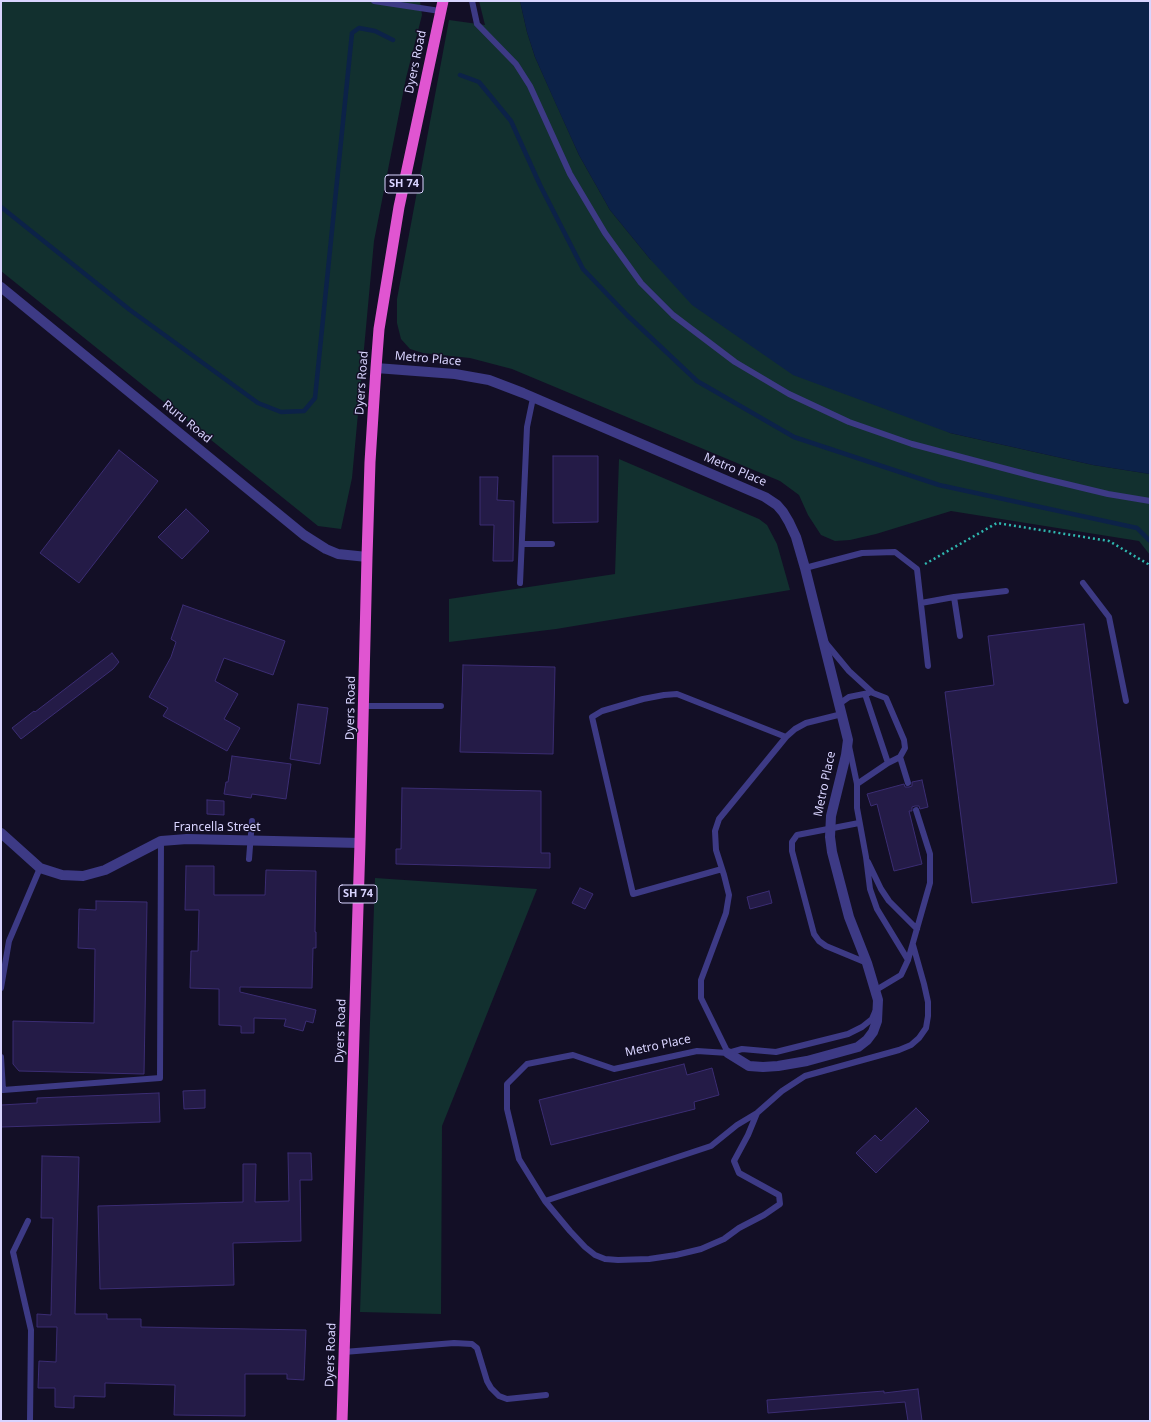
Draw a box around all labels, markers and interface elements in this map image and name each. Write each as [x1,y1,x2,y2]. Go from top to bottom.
street label: Dyers Road [402,29,430,95]
road number: SH 74 [385,175,423,193]
street label: Metro Place [394,349,462,369]
street label: Dyers Road [353,350,371,416]
street label: Ruru Road [159,398,215,446]
street label: Metro Place [701,450,769,490]
street label: Dyers Road [343,676,359,740]
street label: Metro Place [811,750,839,818]
street label: Francella Street [173,821,261,835]
road number: SH 74 [339,885,377,903]
street label: Dyers Road [333,999,349,1063]
street label: Metro Place [624,1032,692,1060]
street label: Dyers Road [323,1323,339,1387]

